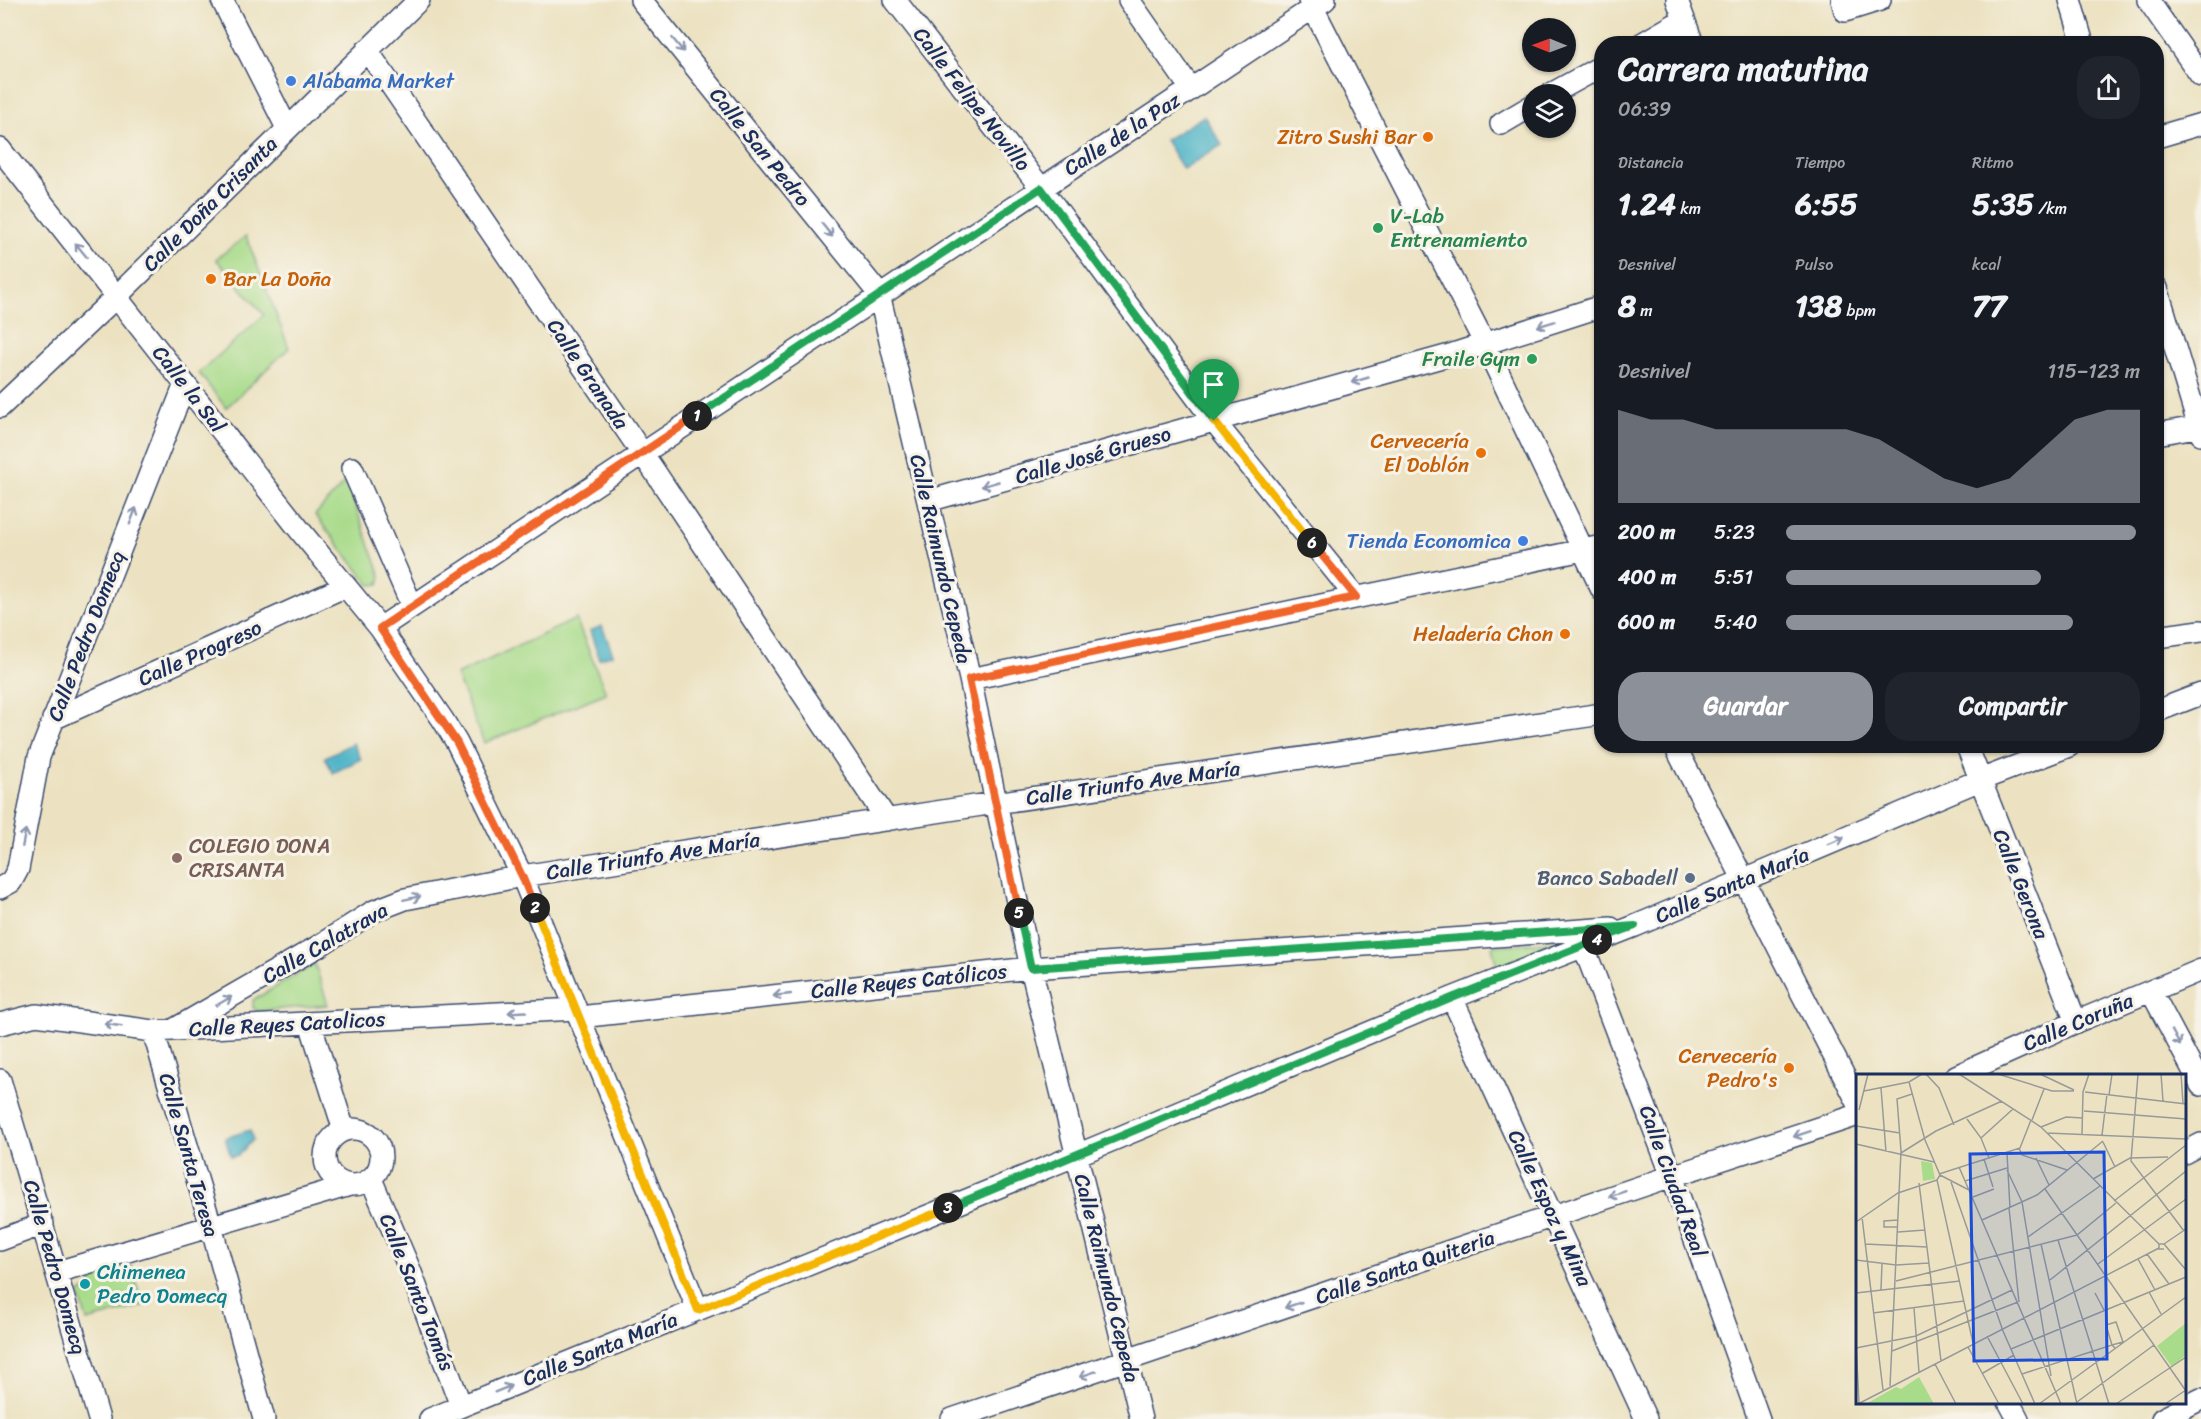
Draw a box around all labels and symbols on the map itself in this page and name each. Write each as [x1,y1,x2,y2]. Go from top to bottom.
street label: Calle Felipe Novillo [903,18,1041,180]
north arrow [1522,18,1576,72]
one-way arrow [671,37,684,53]
place label: Alabama Market [302,62,455,100]
marker: Alabama Market [284,74,298,88]
street label: Calle San Pedro [699,78,821,216]
street label: Calle de la Paz [1056,81,1189,186]
place label: Zitro Sushi Bar [1277,118,1417,156]
street label: Calle Doña Crisanta [133,126,288,281]
marker: Zitro Sushi Bar [1421,130,1435,144]
place label: V-Lab Entrenamiento [1390,197,1528,259]
one-way arrow [820,221,833,237]
marker: V-Lab Entrenamiento [1371,221,1385,235]
one-way arrow [75,242,88,258]
place label: Bar La Doña [223,260,332,298]
marker: Bar La Doña [204,272,218,286]
street label: Calle Granada [537,310,640,438]
one-way arrow [1537,319,1556,330]
street label: Calle la Sal [142,336,236,442]
place label: Fraile Gym [1422,340,1520,378]
marker: Fraile Gym [1525,352,1539,366]
pin [1188,359,1239,421]
one-way arrow [1350,375,1369,386]
pin: 1 [682,401,712,431]
street label: Calle José Grueso [1010,415,1176,495]
place label: Cervecería El Doblón [1370,422,1469,484]
marker: Cervecería El Doblón [1474,446,1488,460]
street label: Calle Raimundo Cepeda [898,450,984,668]
one-way arrow [981,479,1000,490]
one-way arrow [129,507,140,525]
place label: Tienda Economica [1347,522,1511,560]
pin: 6 [1297,528,1327,558]
marker: Tienda Economica [1516,534,1530,548]
street label: Calle Pedro Domecq [36,545,136,727]
street label: Calle Progreso [132,609,269,697]
place label: Heladería Chon [1413,615,1553,653]
marker: Heladería Chon [1558,627,1572,641]
street label: Calle Triunfo Ave María [1024,749,1243,817]
street label: Calle Triunfo Ave María [543,820,763,892]
street label: Calle Gerona [1982,823,2061,945]
place label: COLEGIO DONA CRISANTA [189,827,330,889]
one-way arrow [19,829,30,849]
street label: Calle Santa María [1649,835,1816,935]
one-way arrow [1826,835,1844,846]
marker: COLEGIO DONA CRISANTA [170,851,184,865]
place label: Banco Sabadell [1537,859,1679,897]
marker: Banco Sabadell [1683,871,1697,885]
street label: Calle Calatrava [255,891,396,995]
one-way arrow [402,892,422,903]
pin: 2 [520,893,550,923]
pin: 5 [1004,898,1034,928]
pin: 4 [1582,925,1612,955]
street label: Calle Reyes Católicos [809,952,1009,1010]
street label: Calle Coruña [2017,981,2140,1062]
one-way arrow [772,990,792,1001]
one-way arrow [215,995,232,1007]
street label: Calle Reyes Catolicos [188,1000,387,1048]
one-way arrow [508,1006,528,1017]
one-way arrow [104,1020,123,1031]
one-way arrow [2170,1029,2182,1046]
place label: Cervecería Pedro's [1678,1037,1777,1099]
marker: Cervecería Pedro's [1782,1061,1796,1075]
street label: Calle Santa Teresa [147,1068,231,1242]
inset map [1856,1074,2186,1404]
street label: Calle Ciudad Real [1628,1100,1718,1263]
street label: Calle Espoz y Mina [1497,1123,1603,1294]
one-way arrow [1793,1129,1812,1140]
street label: Calle Raimundo Cepeda [1063,1170,1151,1387]
street label: Calle Pedro Domecq [12,1175,98,1359]
one-way arrow [1608,1190,1627,1201]
pin: 3 [933,1193,963,1223]
street label: Calle Santo Tomás [368,1208,466,1377]
street label: Calle Santa Quiteria [1310,1218,1500,1316]
place label: Chimenea Pedro Domecq [97,1253,228,1315]
marker: Chimenea Pedro Domecq [78,1277,92,1291]
street label: Calle Santa María [517,1300,684,1397]
one-way arrow [1284,1300,1303,1311]
one-way arrow [1079,1369,1098,1380]
one-way arrow [493,1383,512,1394]

